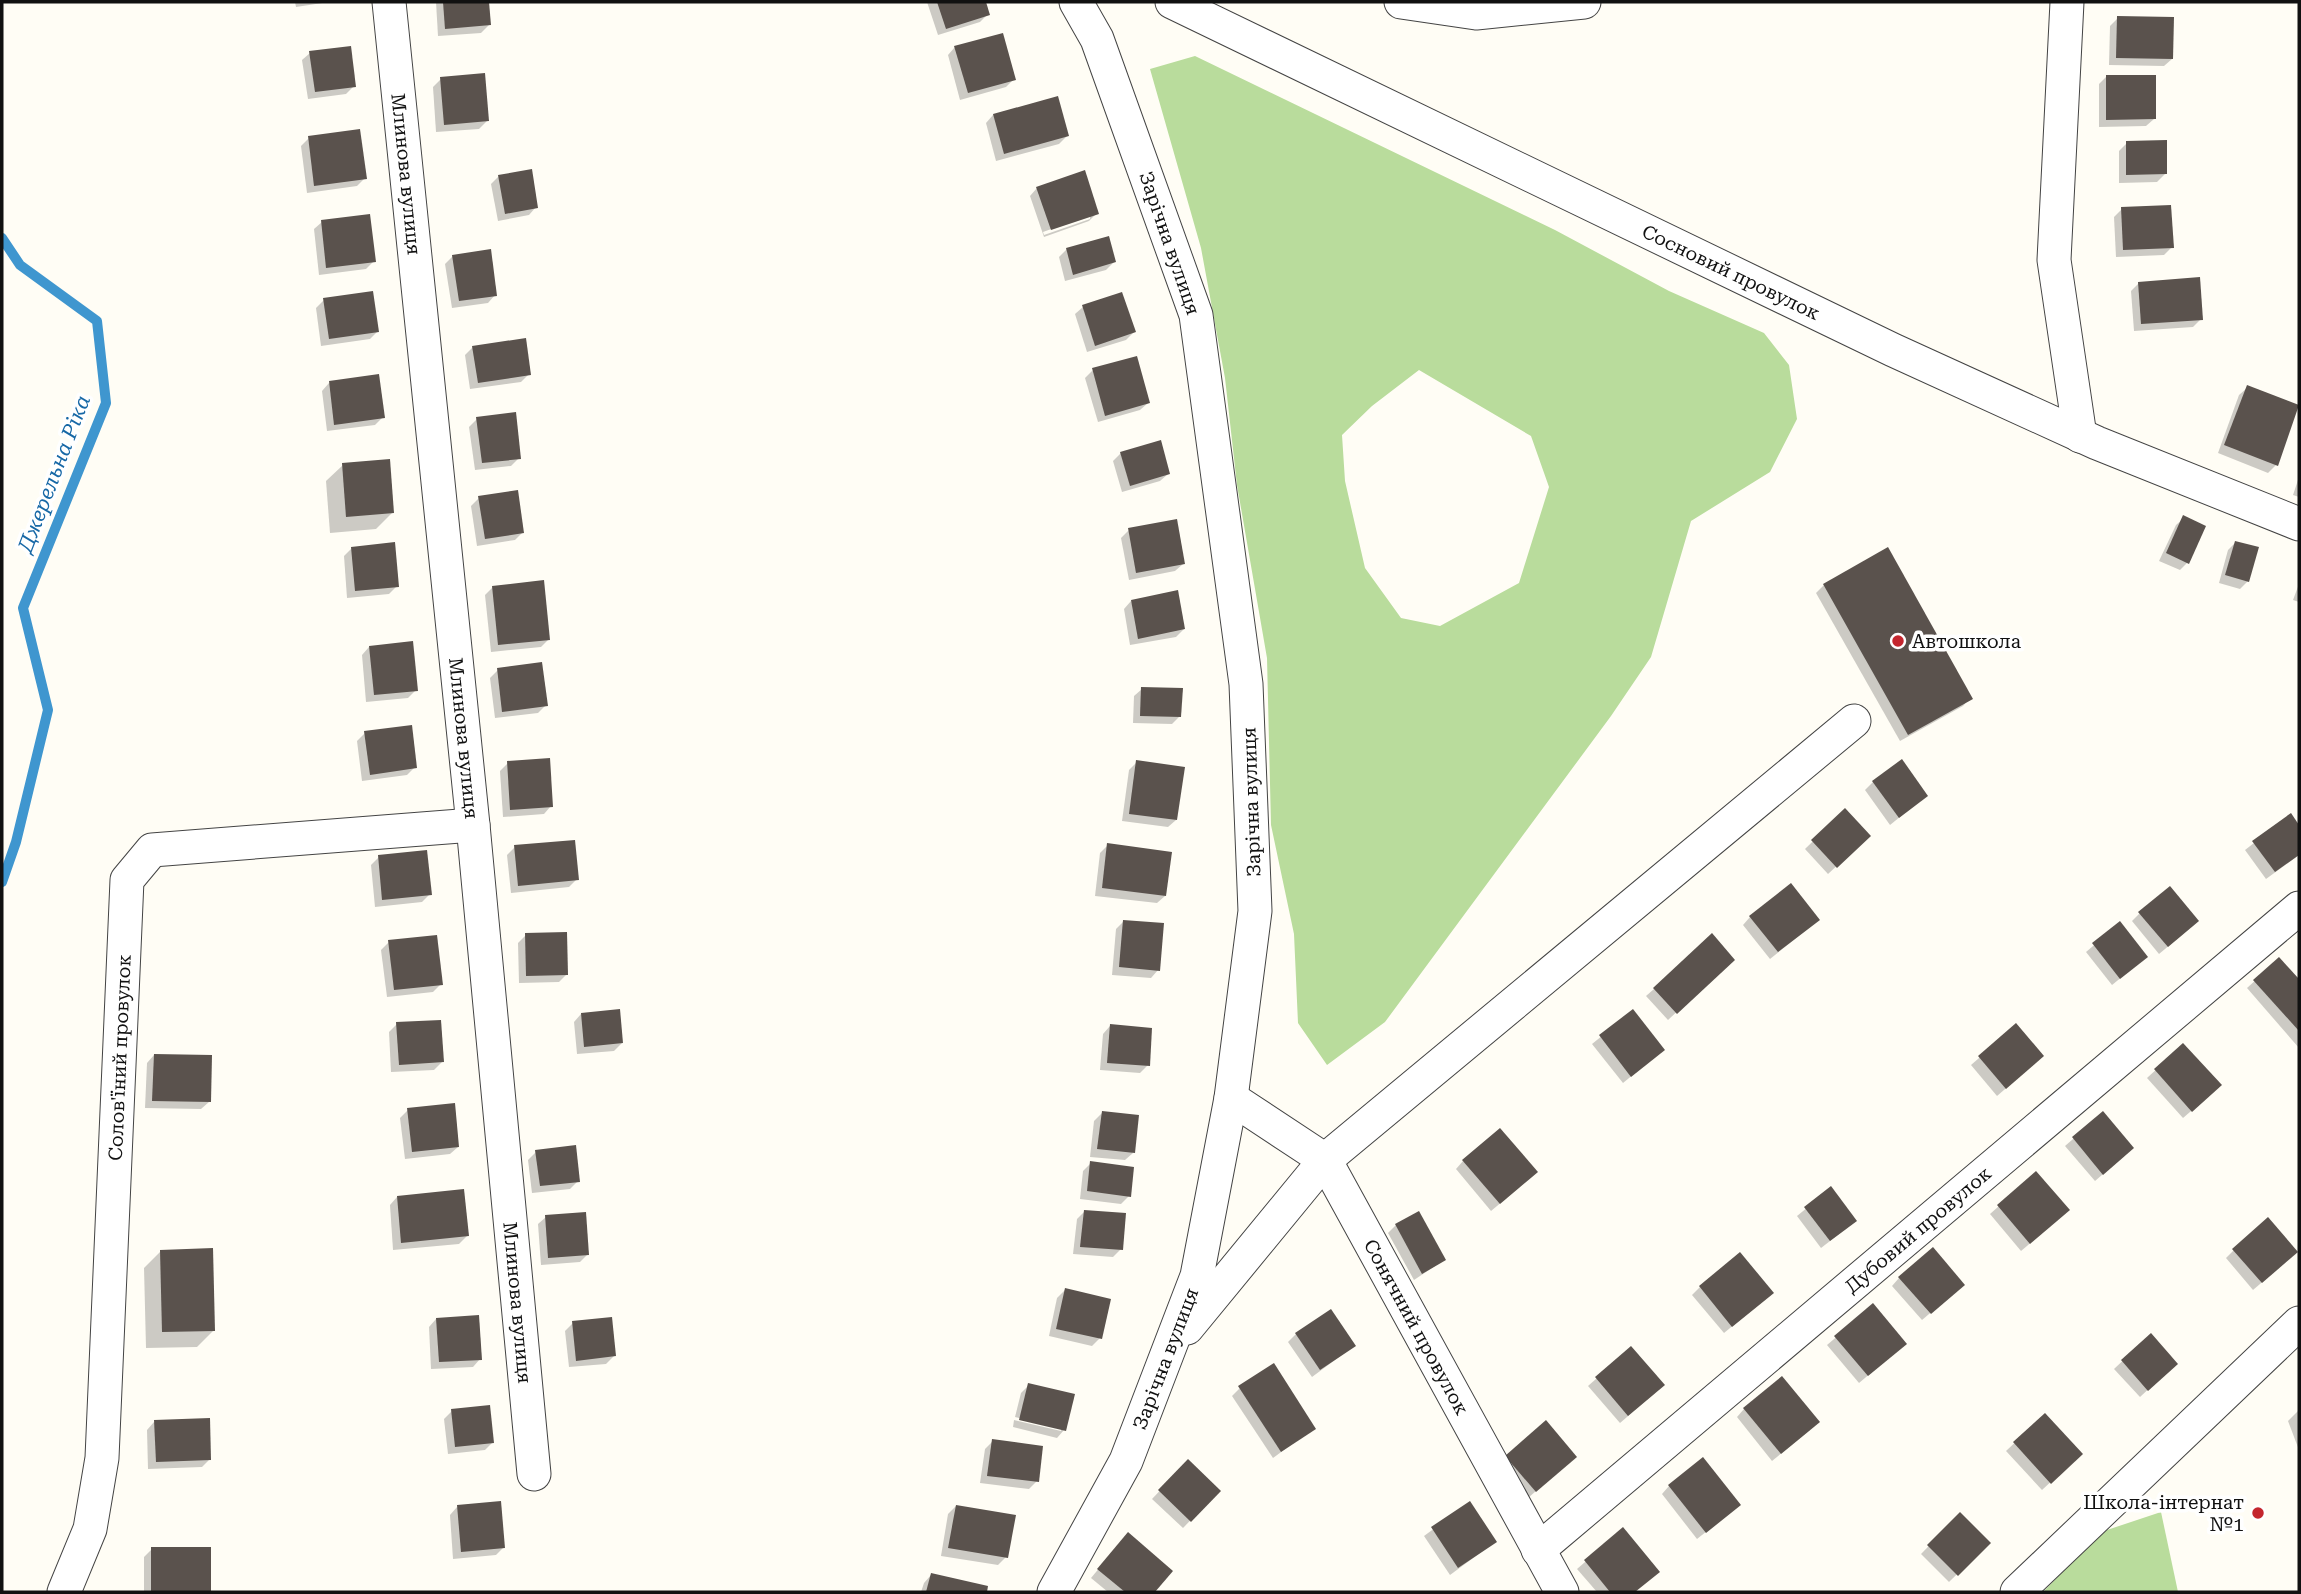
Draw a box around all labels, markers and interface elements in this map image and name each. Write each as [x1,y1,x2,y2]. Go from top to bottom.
street label: Млинова вулиця [386,92,426,256]
street label: Зарічна вулиця [1134,168,1205,318]
street label: Сосновий провулок [1638,220,1824,325]
water label: Джерельна Ріка [12,392,95,558]
place label: Автошкола [1912,630,2022,653]
marker: Автошкола [1890,633,1906,649]
street label: Млинова вулиця [444,656,483,820]
street label: Зарічна вулиця [1237,726,1266,877]
street label: Солов'їний провулок [104,954,136,1161]
street label: Дубовий провулок [1840,1162,1996,1298]
street label: Млинова вулиця [498,1221,536,1385]
street label: Сонячний провулок [1359,1235,1474,1419]
street label: Зарічна вулиця [1128,1285,1203,1433]
place label: Школа-інтернат №1 [2083,1491,2244,1536]
marker: Школа-інтернат №1 [2250,1505,2266,1521]

